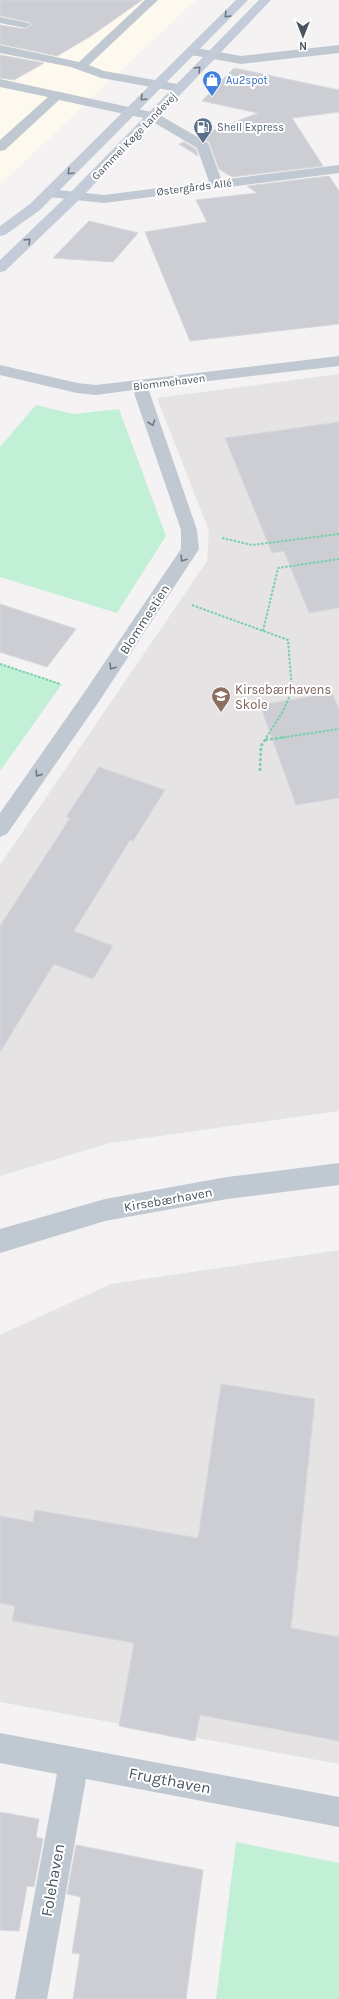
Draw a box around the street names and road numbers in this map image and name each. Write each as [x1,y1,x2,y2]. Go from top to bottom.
street label: Gammel Køge Landevej [89,90,180,183]
street label: Østergårds Allé [156,176,233,199]
street label: Blommehaven [132,372,206,393]
street label: Blommestien [116,582,172,657]
street label: Kirsebærhaven [123,1184,213,1215]
street label: Frugthaven [127,1763,213,1798]
street label: Folehaven [37,1842,68,1918]

